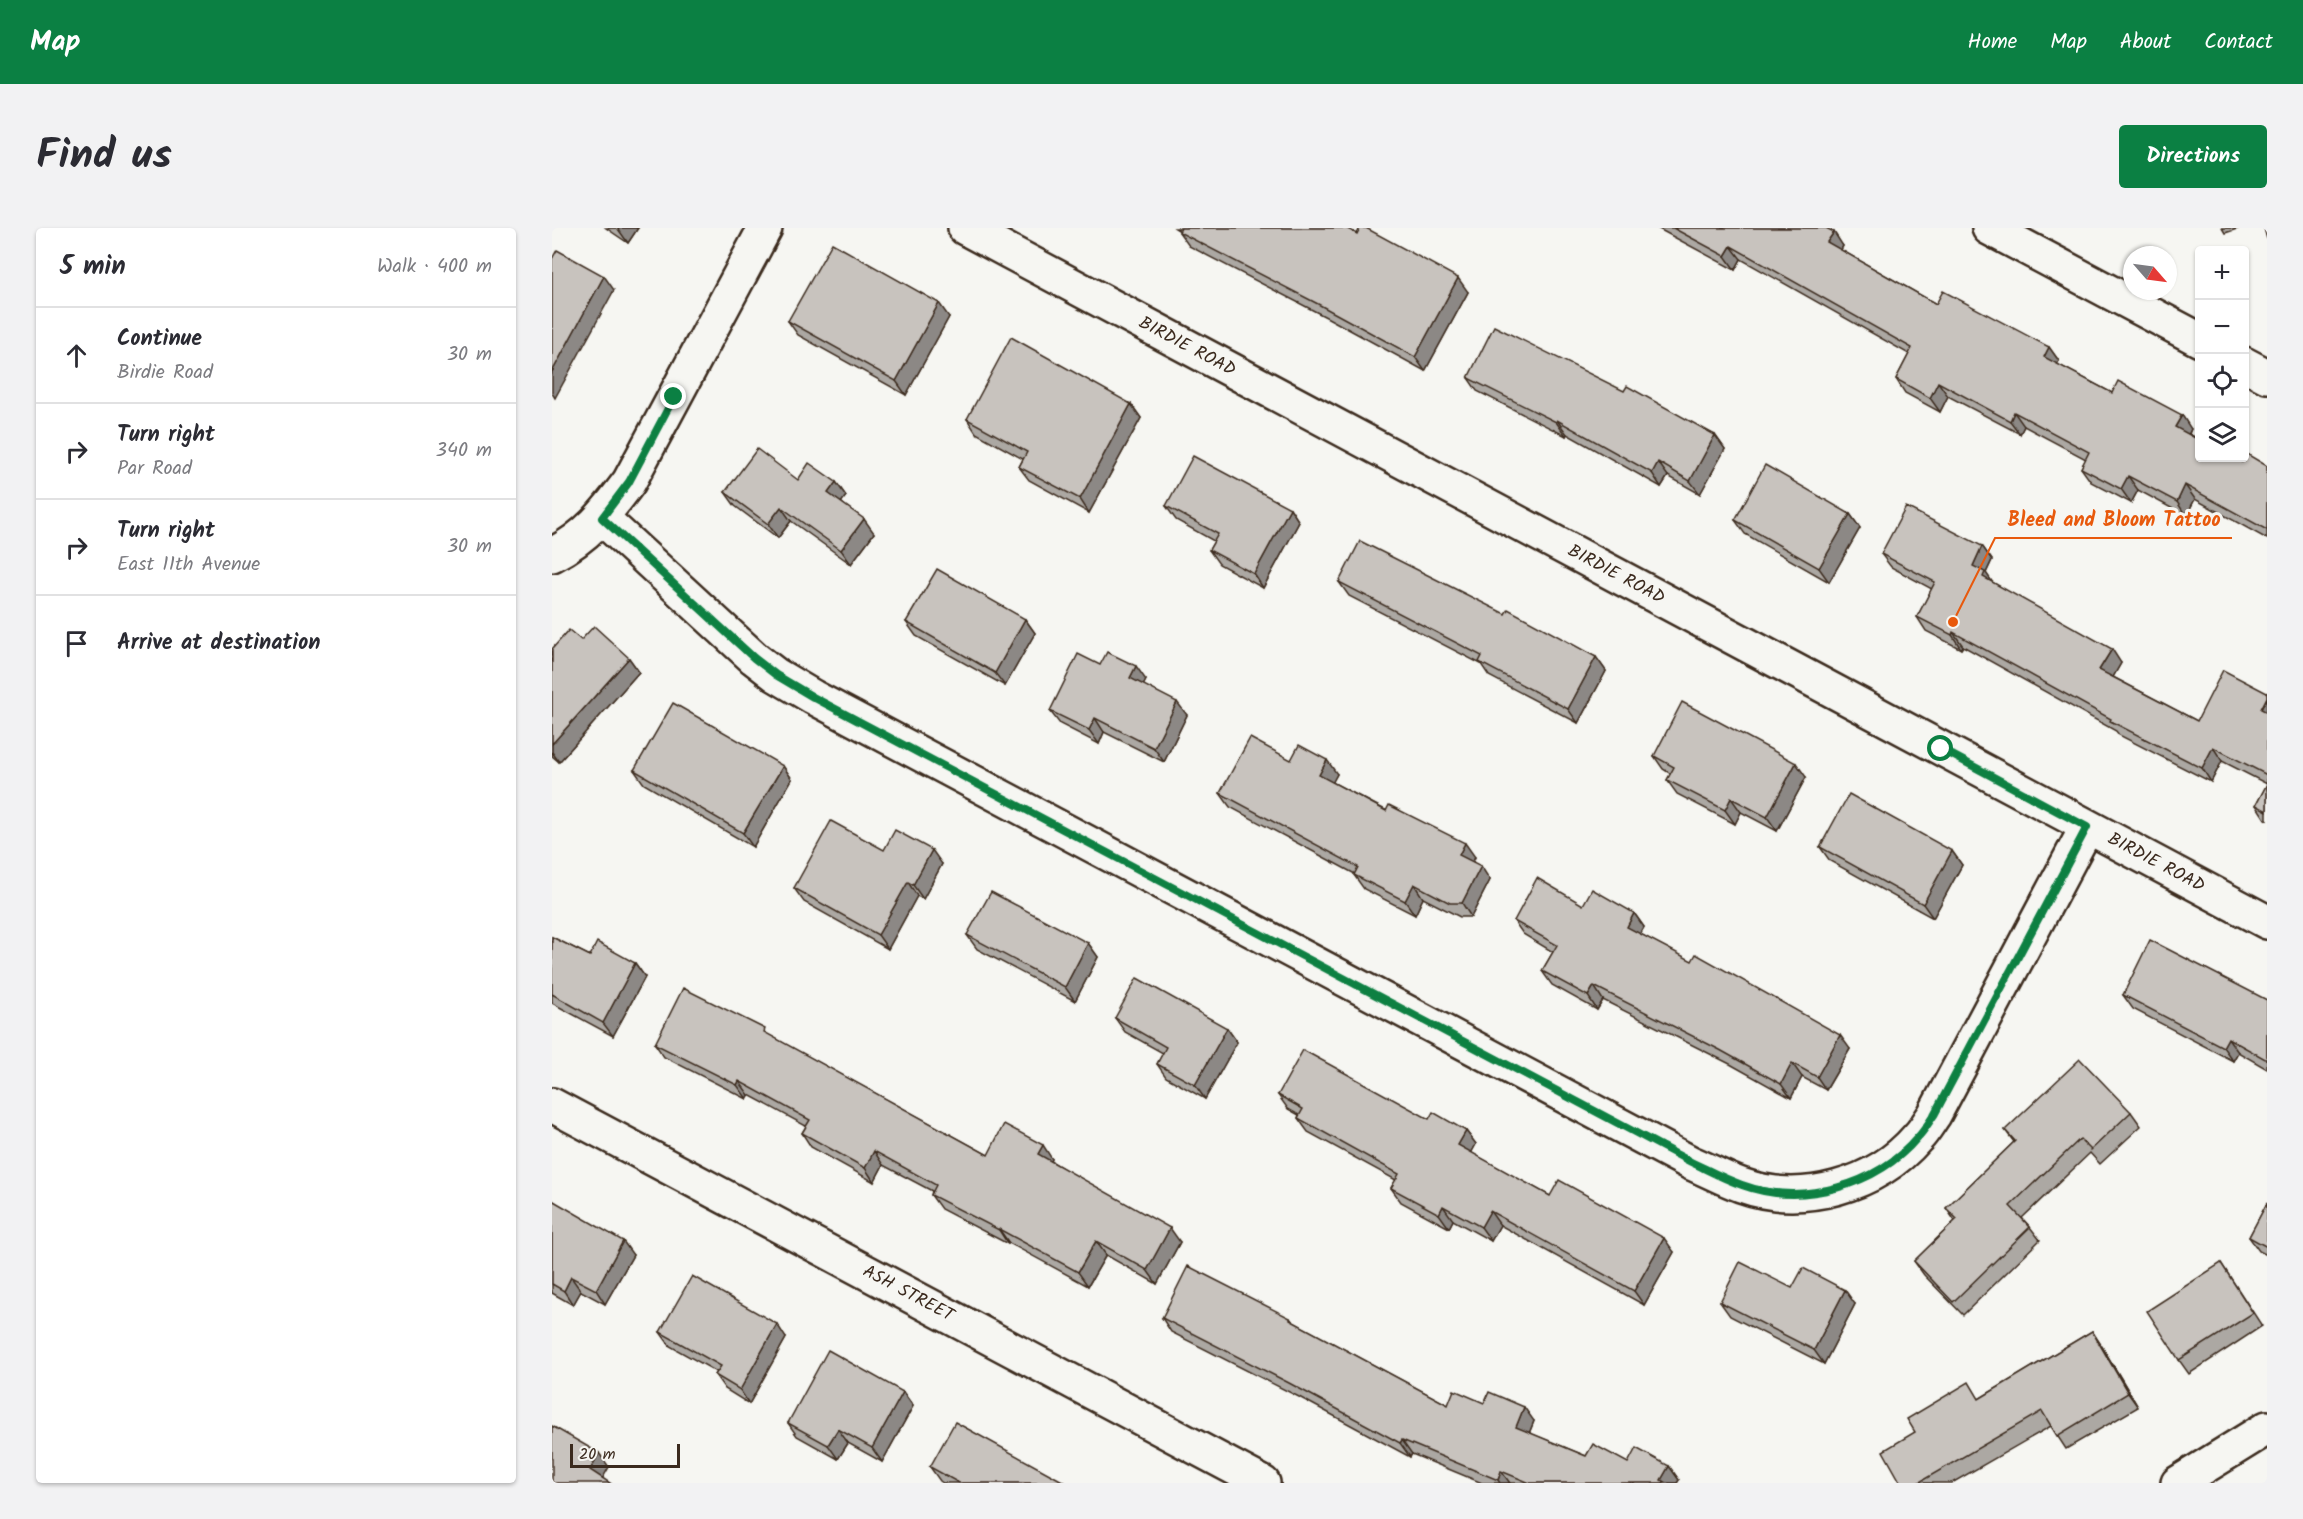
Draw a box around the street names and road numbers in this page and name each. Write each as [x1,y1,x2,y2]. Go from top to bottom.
street label: BIRDIE ROAD [1133,309,1241,385]
street label: BIRDIE ROAD [1562,537,1670,613]
street label: BIRDIE ROAD [2102,825,2210,901]
street label: ASH STREET [857,1258,960,1331]

